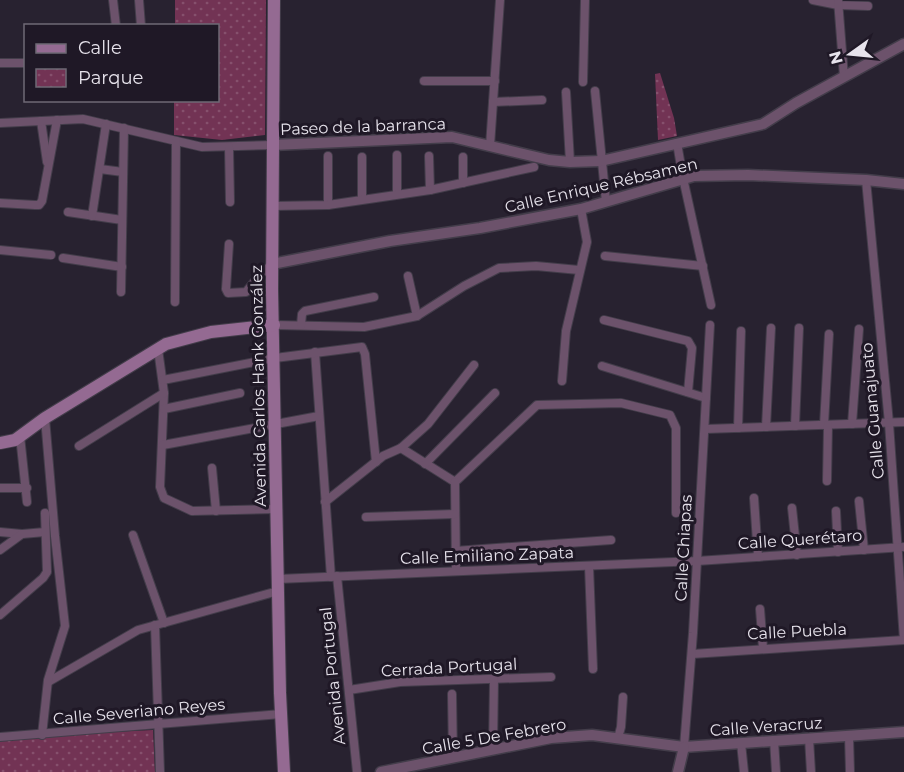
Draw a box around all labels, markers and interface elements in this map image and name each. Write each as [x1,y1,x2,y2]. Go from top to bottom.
legend [24,24,219,102]
north arrow [820,24,880,84]
text: Calle [78,37,122,59]
text: N [825,49,847,66]
text: Parque [78,67,144,89]
street label: Paseo de la barranca [280,114,446,139]
street label: Calle Enrique Rébsamen [503,154,699,217]
street label: Avenida Carlos Hank González [247,265,270,507]
street label: Calle Guanajuato [857,342,888,480]
street label: Calle Chiapas [671,494,696,602]
street label: Calle Querétaro [737,526,863,553]
street label: Calle Emiliano Zapata [400,543,574,568]
street label: Avenida Portugal [316,606,349,746]
street label: Calle Puebla [747,619,847,644]
street label: Cerrada Portugal [380,654,518,681]
street label: Calle Severiano Reyes [52,694,226,728]
street label: Calle Veracruz [709,713,823,740]
street label: Calle 5 De Febrero [421,714,568,759]

